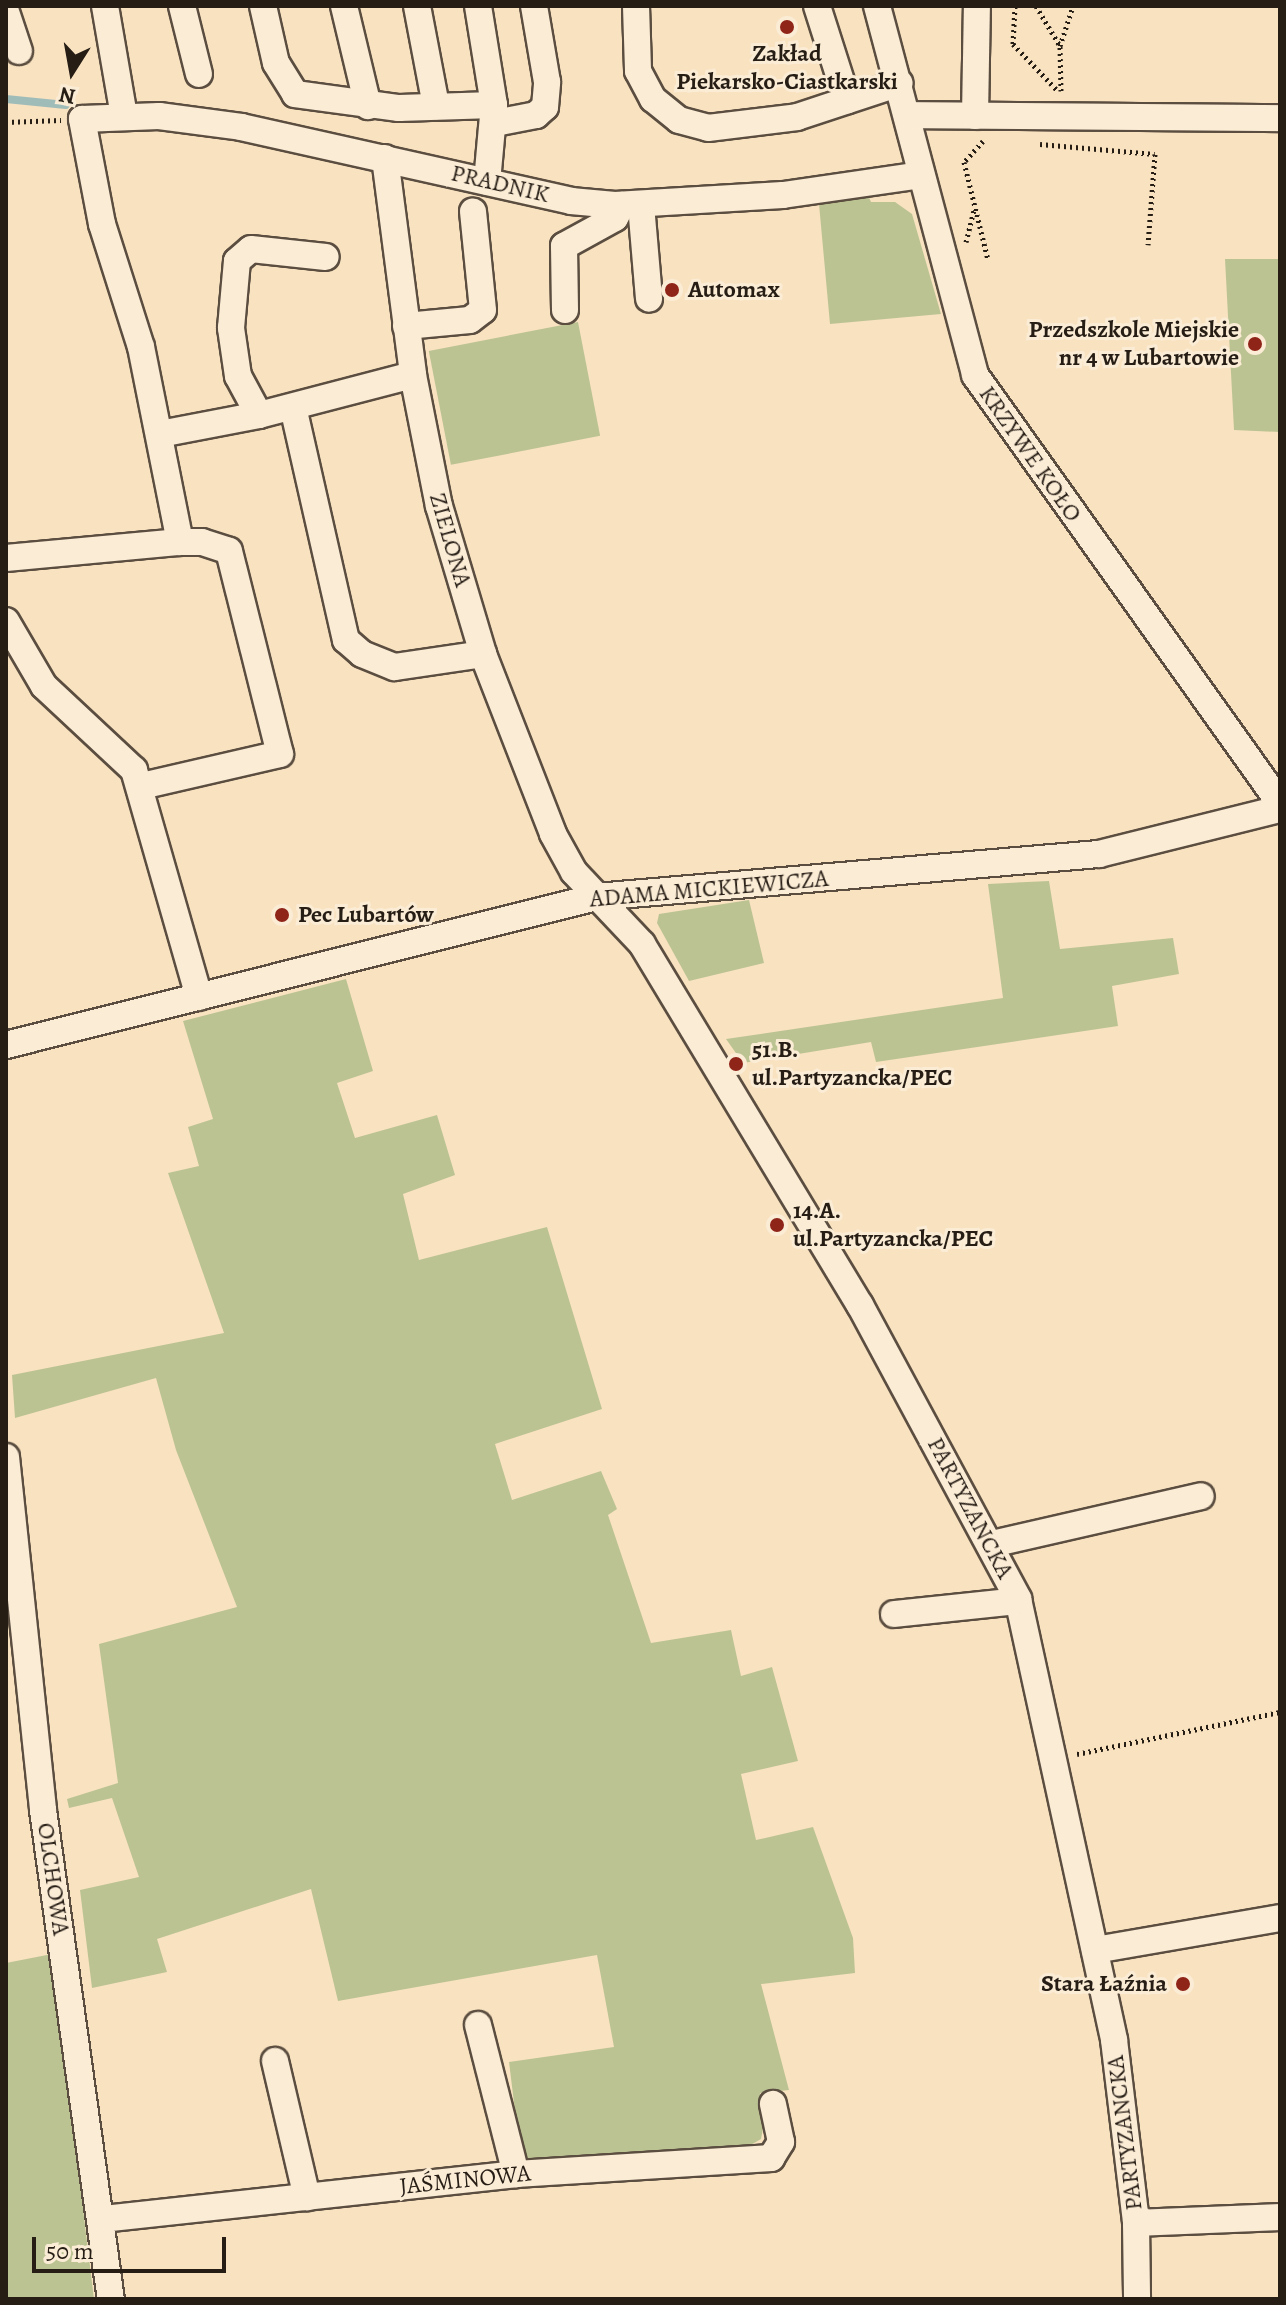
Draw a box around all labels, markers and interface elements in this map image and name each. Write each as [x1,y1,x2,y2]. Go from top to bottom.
marker: Zakład Piekarsko-Ciastkarski [778,18,796,36]
north arrow [32,32,112,112]
place label: Zakład Piekarsko-Ciastkarski [676,40,898,96]
text: N [57,79,78,112]
street label: PRADNIK [448,159,552,209]
place label: Automax [688,276,780,304]
marker: Automax [663,281,681,299]
place label: Przedszkole Miejskie nr 4 w Lubartowie [1029,316,1239,372]
marker: Przedszkole Miejskie nr 4 w Lubartowie [1246,335,1264,353]
street label: KRZYWE KOŁO [972,380,1088,528]
street label: ZIELONA [423,490,477,590]
street label: ADAMA MICKIEWICZA [589,864,829,914]
place label: Pec Lubartów [298,901,434,929]
marker: Pec Lubartów [273,906,291,924]
place label: 51.B. ul.Partyzancka/PEC [752,1036,952,1092]
marker: 51.B. ul.Partyzancka/PEC [727,1055,745,1073]
place label: 14.A. ul.Partyzancka/PEC [793,1197,993,1253]
marker: 14.A. ul.Partyzancka/PEC [768,1216,786,1234]
street label: PARTYZANCKA [921,1432,1019,1584]
street label: OLCHOWA [31,1821,75,1937]
place label: Stara Łaźnia [1041,1970,1167,1998]
marker: Stara Łaźnia [1174,1975,1192,1993]
street label: PARTYZANCKA [1101,2054,1149,2212]
street label: JAŚMINOWA [398,2159,532,2201]
scale bar [36,2221,230,2271]
text: 50 m [46,2235,94,2267]

